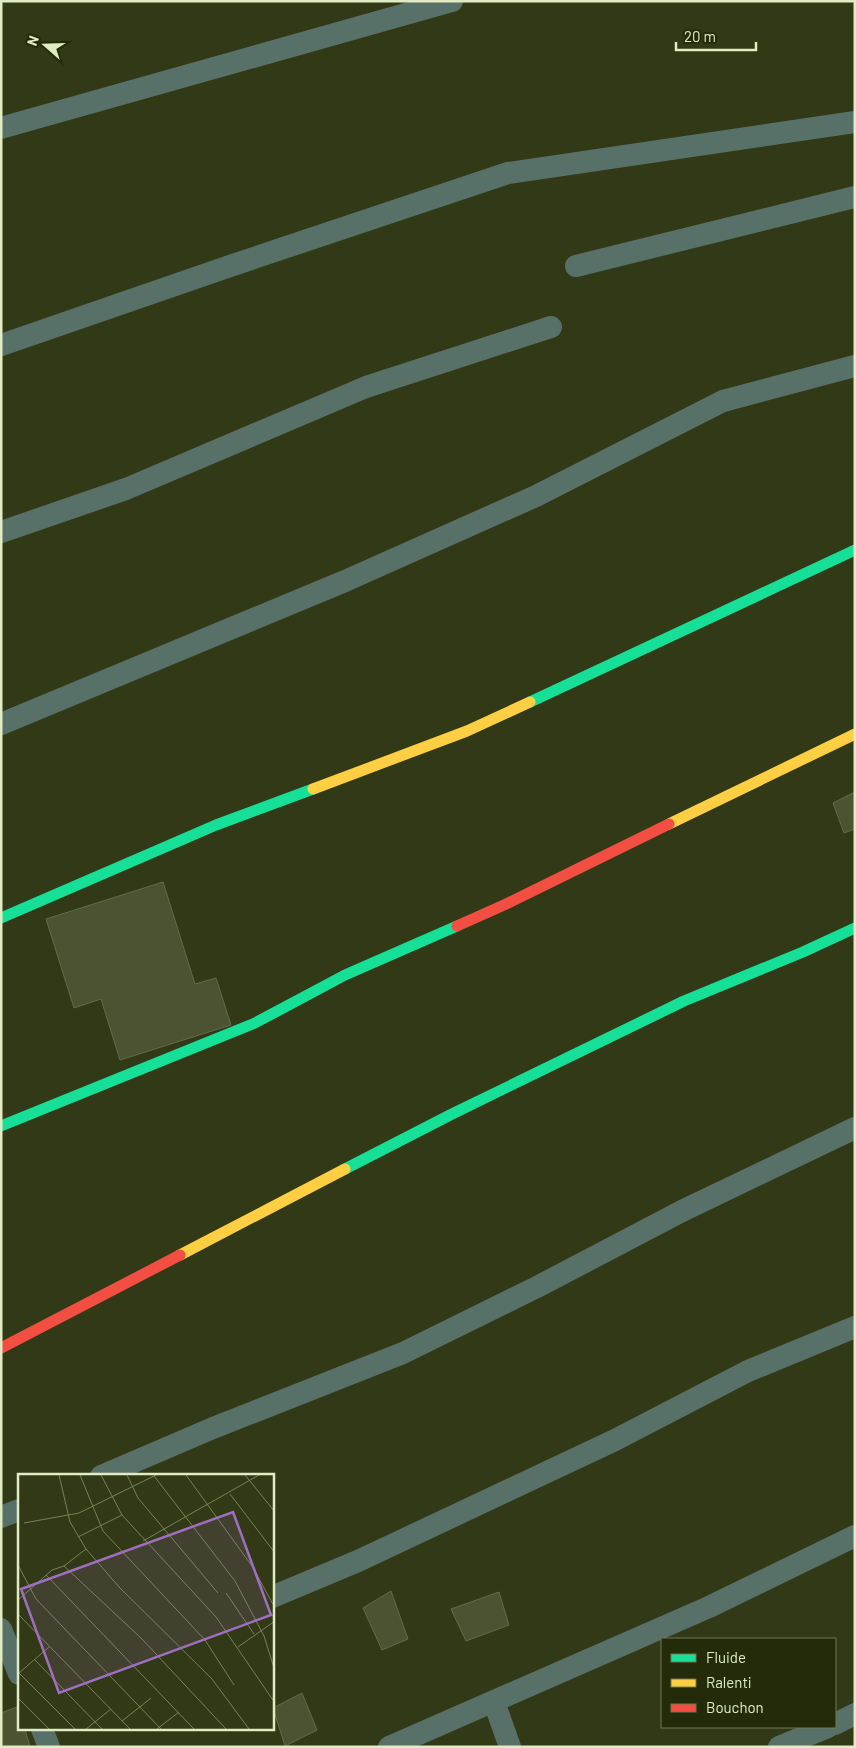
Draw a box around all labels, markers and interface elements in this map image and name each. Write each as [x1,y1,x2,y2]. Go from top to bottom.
north arrow [20,20,70,70]
scale bar [676,20,756,52]
text: 20 m [684,27,716,45]
text: N [23,33,42,48]
inset map [18,1474,274,1730]
legend [661,1638,836,1728]
text: Fluide [706,1648,746,1666]
text: Ralenti [706,1673,752,1691]
text: Bouchon [706,1698,764,1716]

